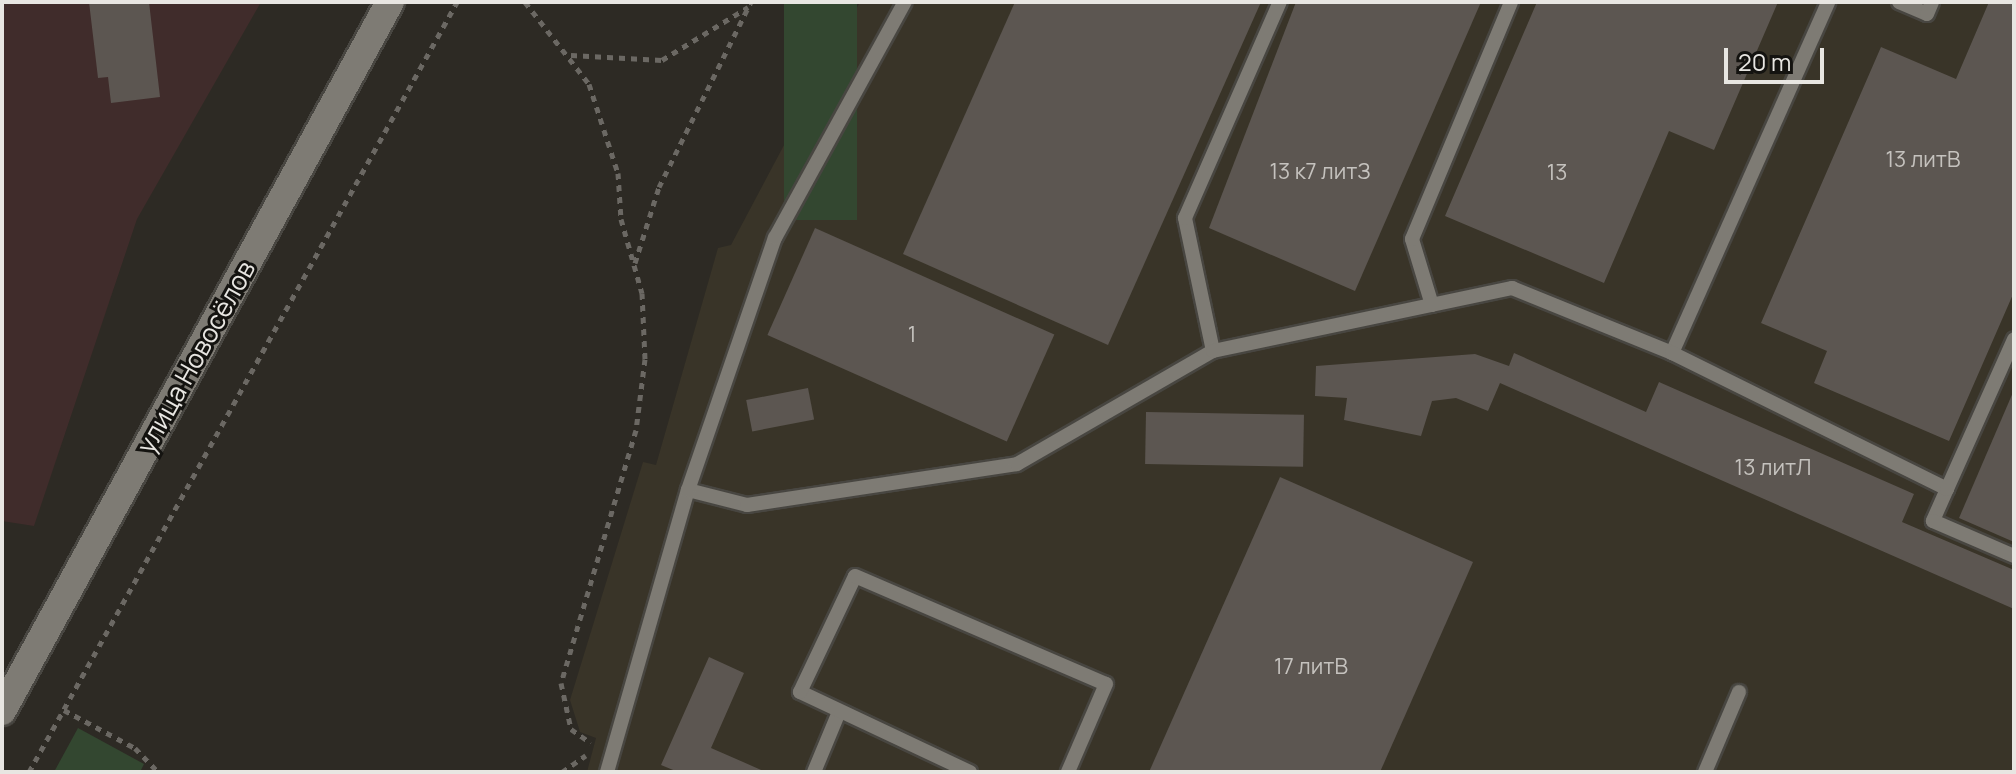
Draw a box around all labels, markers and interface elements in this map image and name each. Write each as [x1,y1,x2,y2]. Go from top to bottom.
scale bar [1728,32,1828,82]
text: 20 m [1738,45,1791,78]
house number: 13 литВ [1886,147,1960,173]
house number: 13 к7 литЗ [1270,159,1370,185]
house number: 13 [1547,160,1567,186]
street label: улица Новосёлов [130,255,262,459]
house number: 1 [908,322,916,348]
house number: 13 литЛ [1735,455,1811,481]
house number: 17 литВ [1274,654,1348,680]

